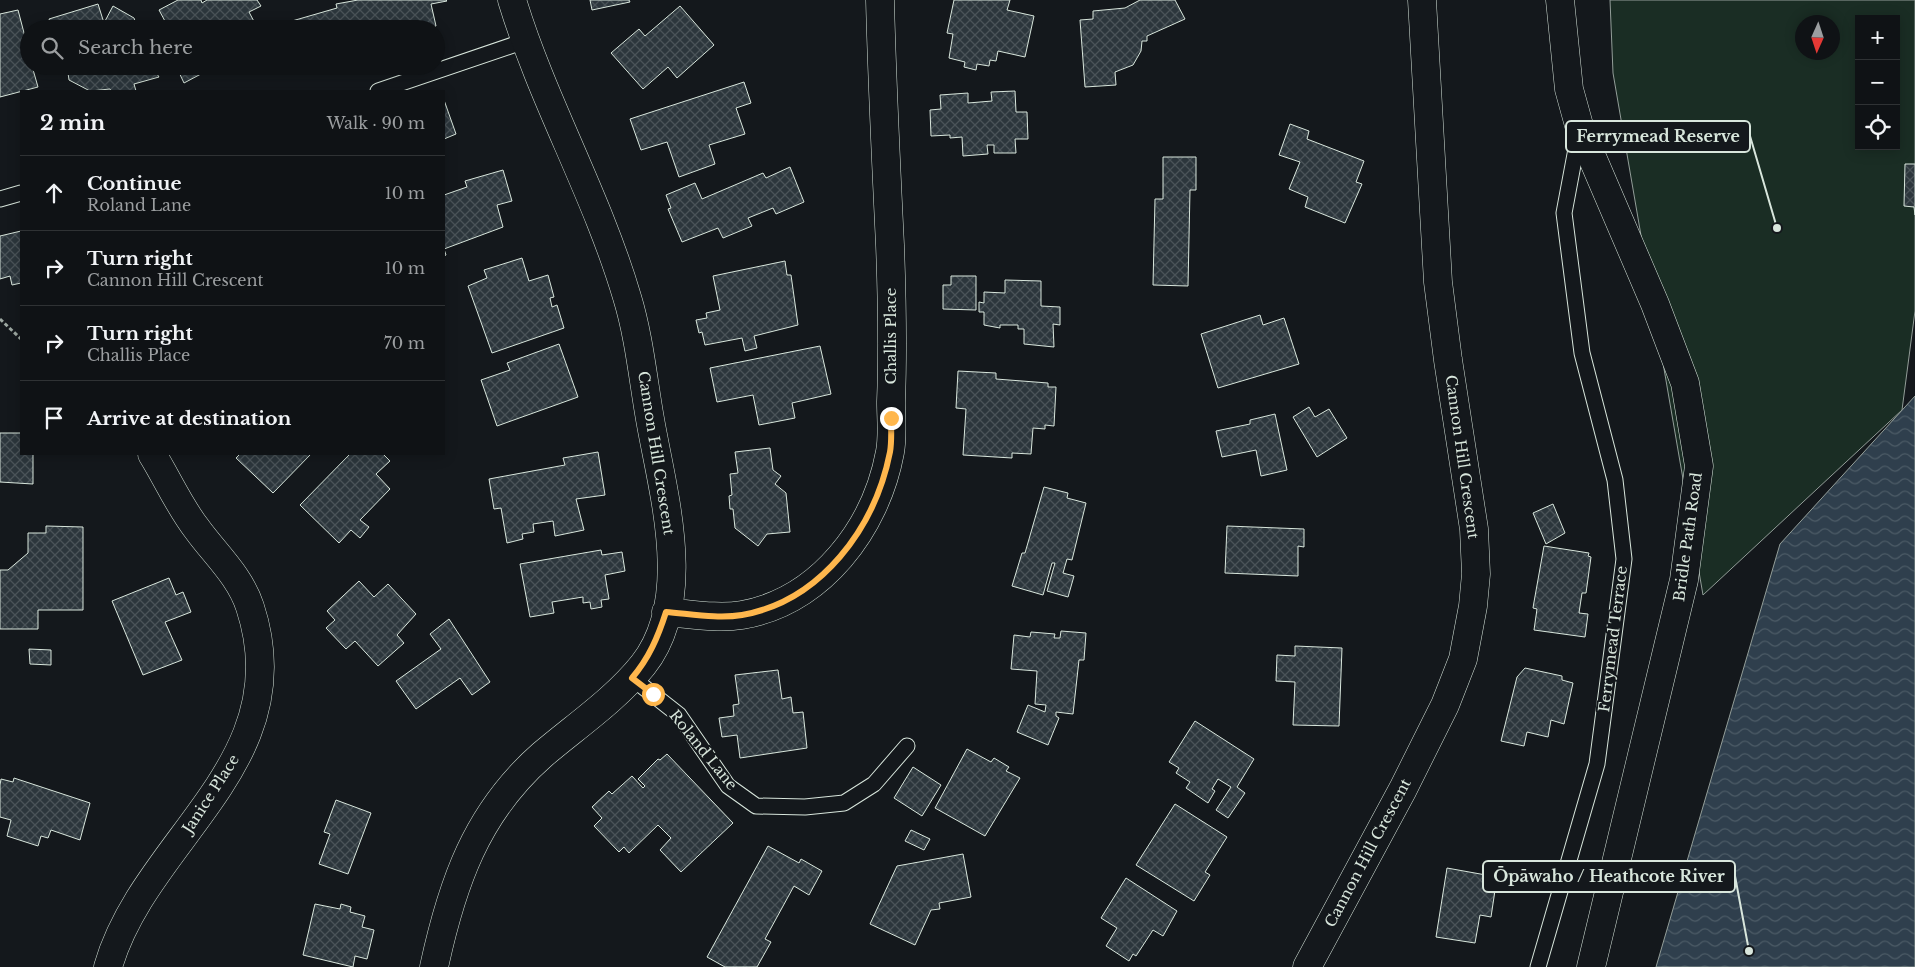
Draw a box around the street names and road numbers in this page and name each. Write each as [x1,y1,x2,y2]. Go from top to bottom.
street label: Challis Place [881,288,900,384]
street label: Cannon Hill Crescent [634,370,679,536]
street label: Cannon Hill Crescent [1442,374,1483,541]
street label: Bridle Path Road [1669,471,1706,603]
street label: Ferrymead Terrace [1594,565,1631,713]
street label: Roland Lane [665,706,741,794]
street label: Janice Place [177,751,243,838]
street label: Cannon Hill Crescent [1320,775,1415,930]

